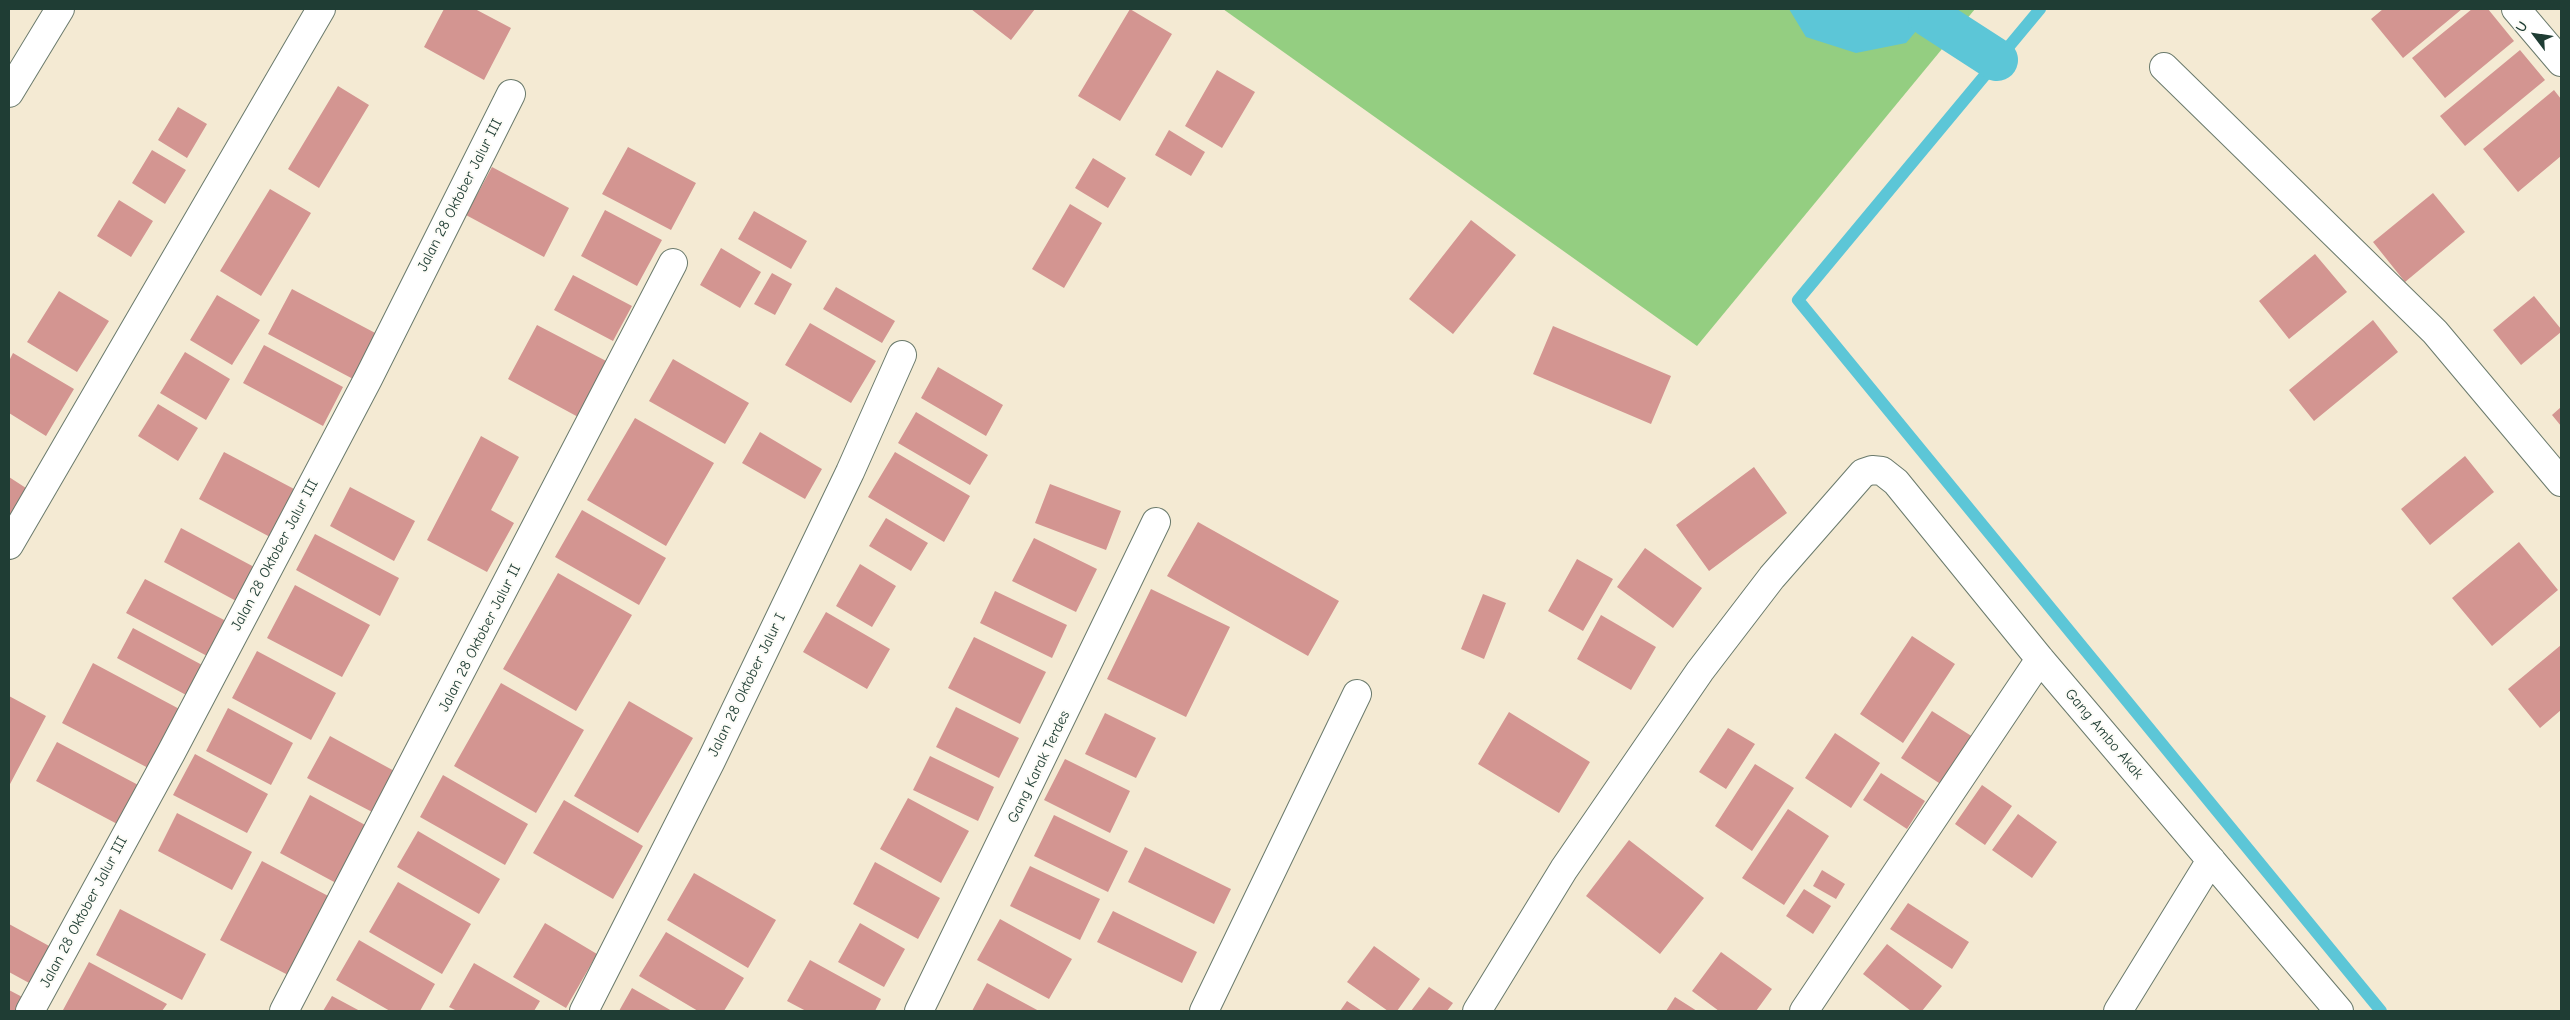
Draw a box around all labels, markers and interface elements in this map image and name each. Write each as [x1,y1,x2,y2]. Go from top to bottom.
north arrow [2510,10,2560,60]
text: U [2512,19,2531,35]
street label: Jalan 28 Oktober Jalur III [414,116,506,274]
street label: Jalan 28 Oktober Jalur III [227,476,323,634]
street label: Jalan 28 Oktober Jalur II [435,561,525,715]
street label: Jalan 28 Oktober Jalur I [704,610,790,760]
street label: Gang Ambo Akak [2061,685,2147,783]
street label: Gang Karak Terdes [1004,708,1074,826]
street label: Jalan 28 Oktober Jalur III [36,833,132,991]

